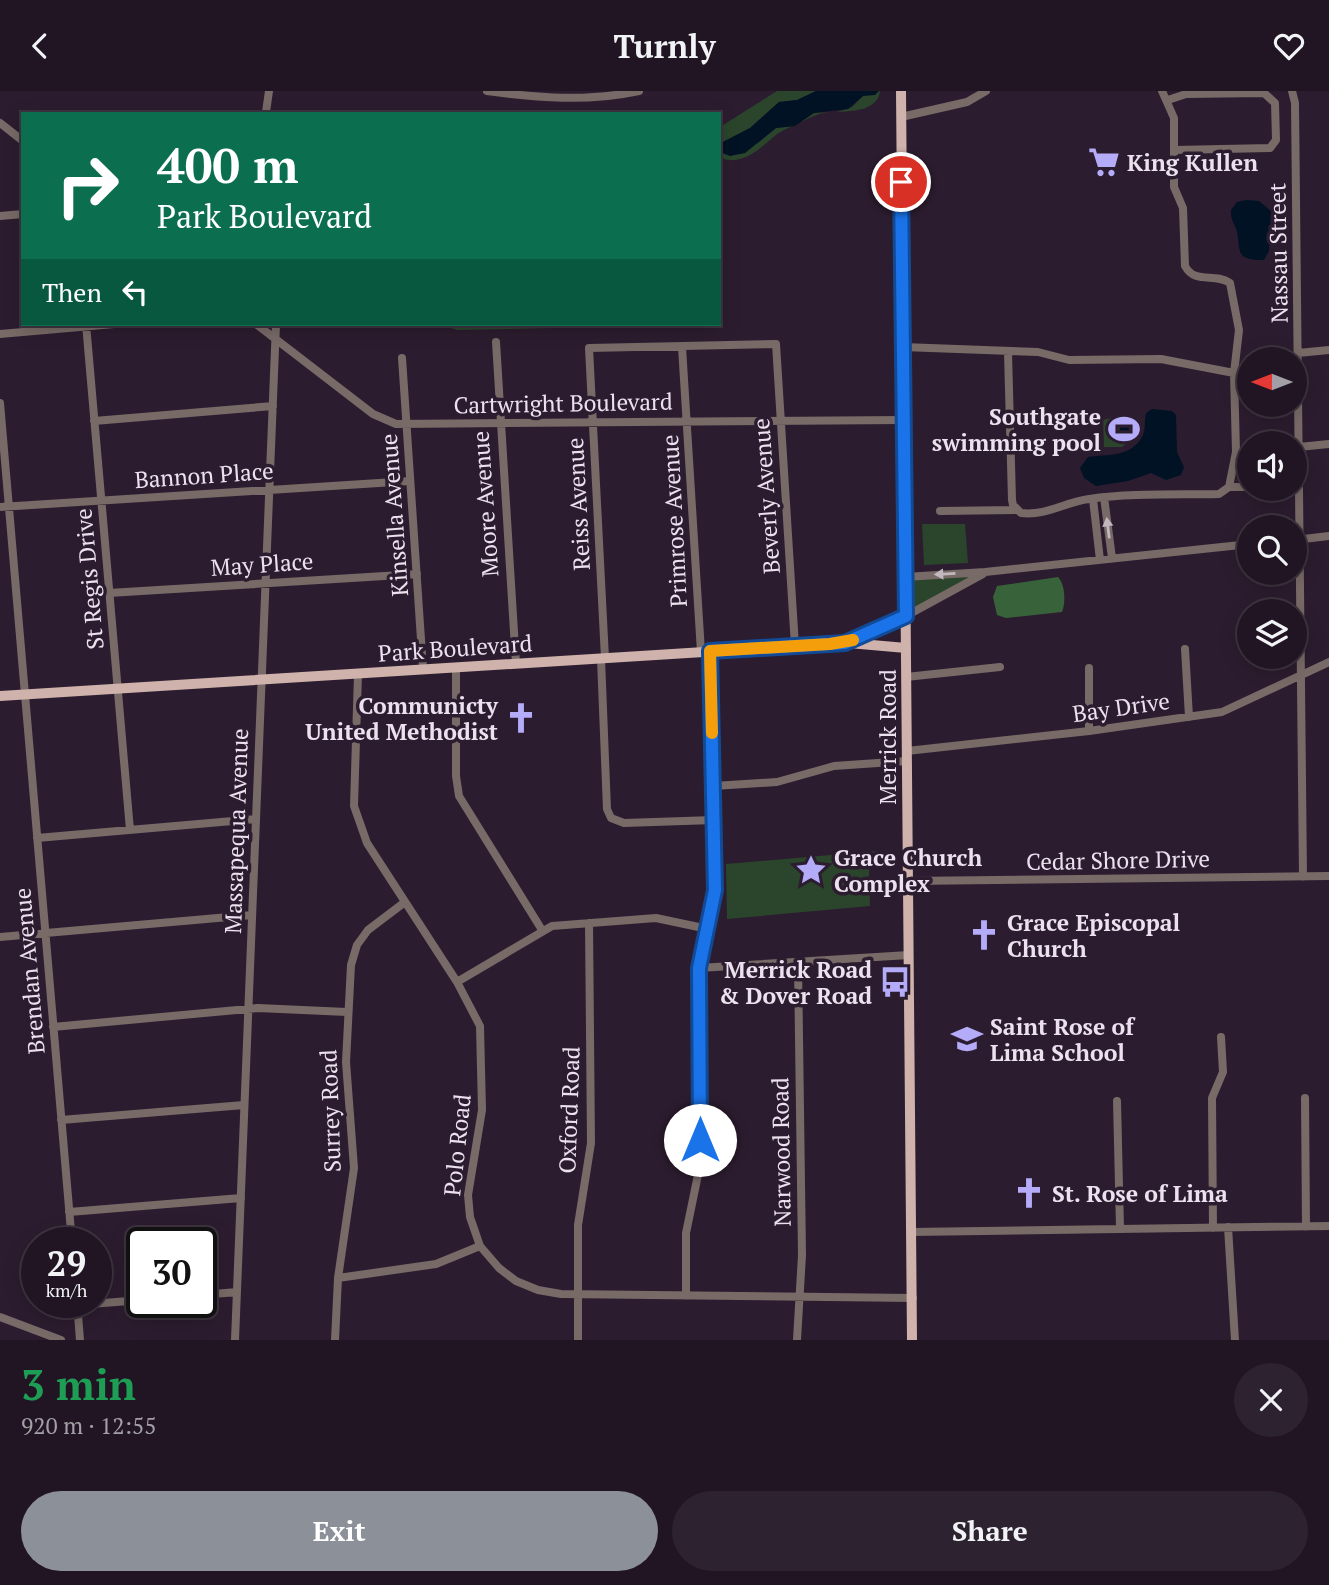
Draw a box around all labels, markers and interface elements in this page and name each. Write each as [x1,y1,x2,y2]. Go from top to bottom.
text: Turnly [613,25,716,67]
icon: back [21,27,59,65]
icon: heart [1270,27,1308,65]
text: 400 m [157,132,299,197]
icon: right [42,140,133,231]
supermarket icon: King Kullen [1087,145,1121,179]
place label: King Kullen [1127,147,1258,178]
pin [871,152,931,212]
icon: arrive [882,163,920,201]
street label: Nassau Street [1261,182,1295,323]
text: Park Boulevard [157,195,372,237]
icon: left [116,273,154,311]
text: Then [42,275,102,309]
north arrow [1237,347,1307,417]
map controls [1237,347,1307,669]
street label: Cartwright Boulevard [453,386,673,420]
place label: Southgate swimming pool [932,401,1101,458]
sports icon: Southgate swimming pool [1107,412,1141,446]
street label: Beverly Avenue [745,417,787,575]
street label: Moore Avenue [464,430,506,578]
button: sound [1237,431,1307,501]
street label: Kinsella Avenue [373,433,415,597]
street label: Primrose Avenue [654,434,694,608]
street label: Reiss Avenue [559,437,597,571]
street label: Bannon Place [133,455,275,495]
street label: St Regis Drive [67,507,111,651]
button: search [1237,515,1307,585]
one-way arrow [1102,517,1113,539]
street label: May Place [210,545,314,583]
one-way arrow [934,569,956,580]
button: layers [1237,599,1307,669]
street label: Park Boulevard [377,627,533,669]
street label: Merrick Road [872,669,903,805]
street label: Bay Drive [1070,685,1172,729]
place label: Communicty United Methodist [305,690,499,747]
church icon: Communicty United Methodist [504,701,538,735]
street label: Massapequa Avenue [217,728,255,934]
place label: Grace Church Complex [834,842,982,899]
street label: Cedar Shore Drive [1026,843,1210,877]
place icon: Grace Church Complex [794,853,828,887]
street label: Brendan Avenue [6,887,52,1055]
place label: Grace Episcopal Church [1007,907,1181,964]
church icon: Grace Episcopal Church [967,918,1001,952]
place label: Merrick Road & Dover Road [719,954,872,1011]
bus stop icon: Merrick Road & Dover Road [878,965,912,999]
place label: Saint Rose of Lima School [990,1011,1136,1068]
school or university icon: Saint Rose of Lima School [950,1022,984,1056]
street label: Oxford Road [551,1046,587,1174]
street label: Surrey Road [312,1049,348,1173]
street label: Narwood Road [764,1077,798,1227]
street label: Polo Road [436,1092,478,1197]
position arrow [663,1103,737,1177]
church icon: St. Rose of Lima [1012,1176,1046,1210]
place label: St. Rose of Lima [1052,1178,1228,1209]
speed limit sign: 30 [126,1227,217,1318]
text: 29 [47,1240,86,1286]
text: km/h [46,1278,87,1302]
text: 3 min [21,1356,136,1412]
button: close [1234,1363,1308,1437]
text: 920 m · 12:55 [21,1410,156,1441]
button: Exit [21,1491,658,1571]
button: Share [672,1491,1308,1571]

